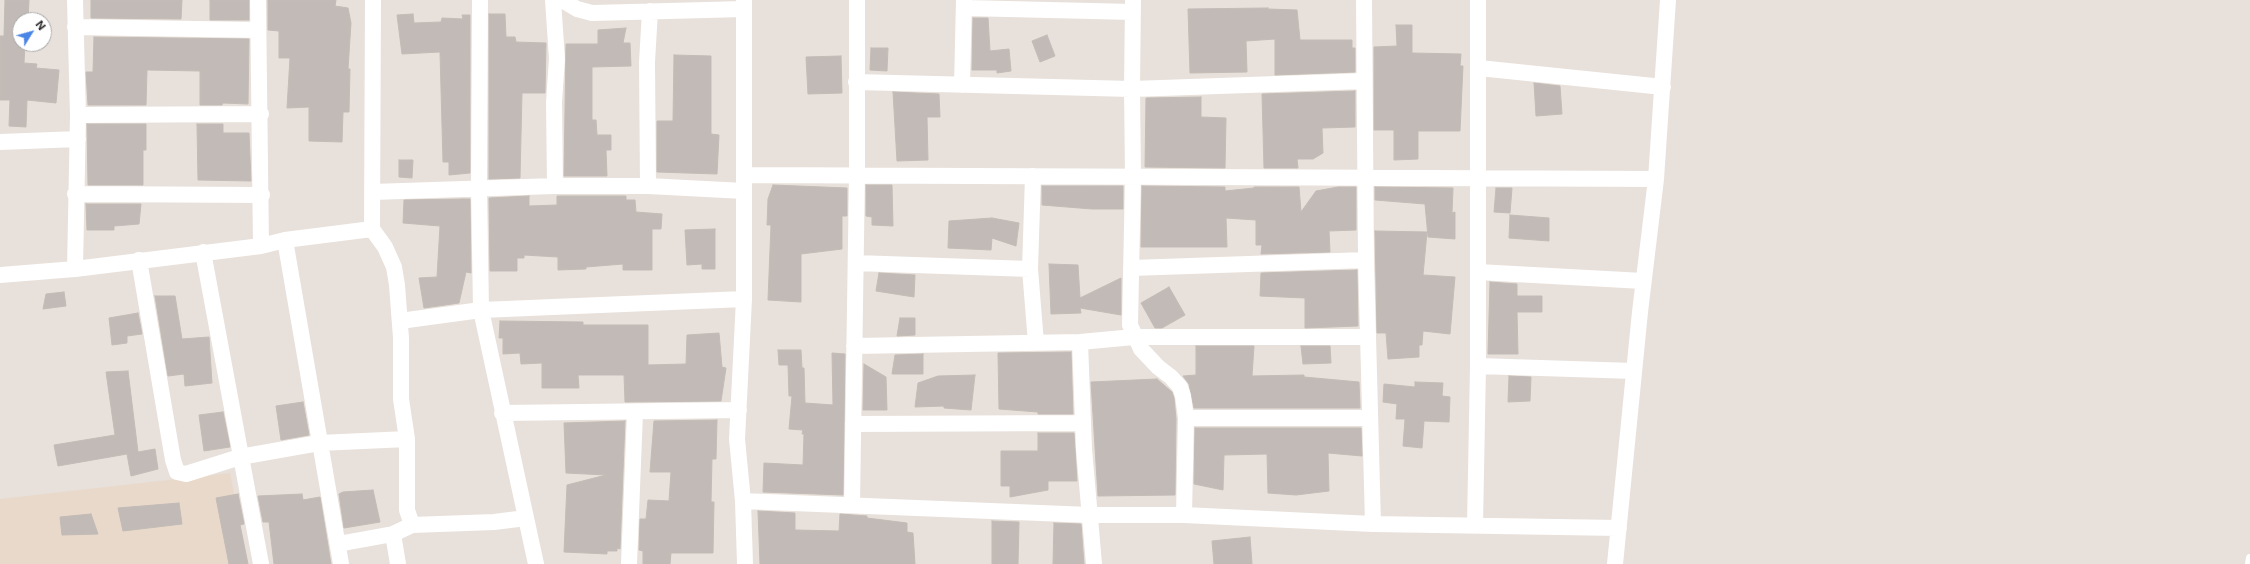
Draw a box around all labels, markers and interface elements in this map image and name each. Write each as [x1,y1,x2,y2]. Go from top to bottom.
north arrow [12,12,52,52]
text: N [33,18,49,33]

